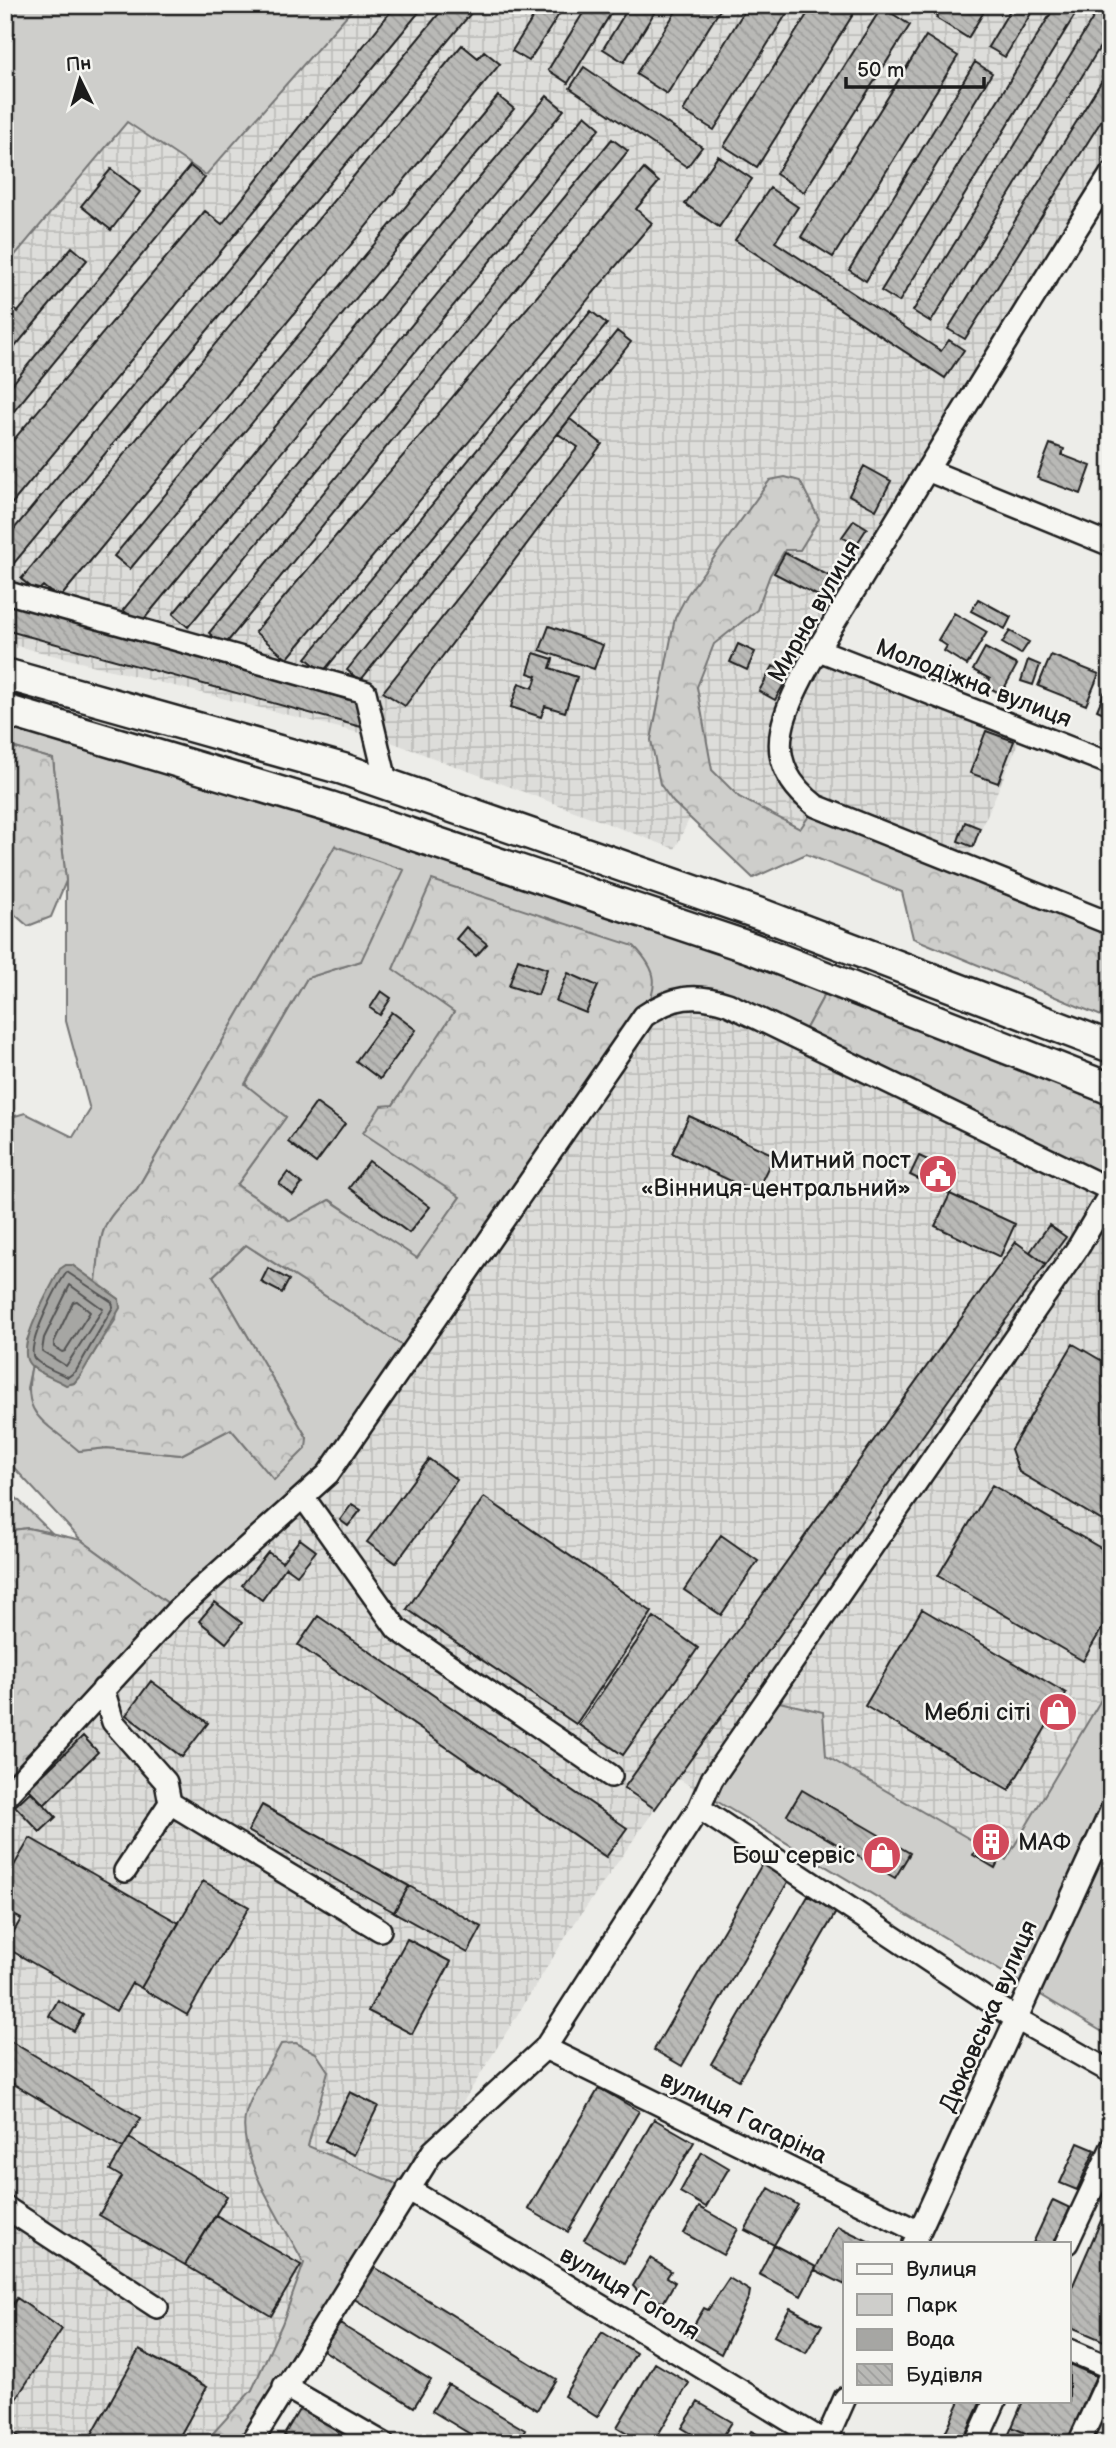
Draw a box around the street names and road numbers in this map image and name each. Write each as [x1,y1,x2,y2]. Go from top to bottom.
street label: Мирна вулиця [762,535,867,687]
street label: Молодіжна вулиця [872,633,1076,734]
street label: Дюковська вулиця [933,1916,1044,2117]
street label: вулиця Гагаріна [656,2064,832,2170]
street label: вулиця Гоголя [554,2240,705,2347]

